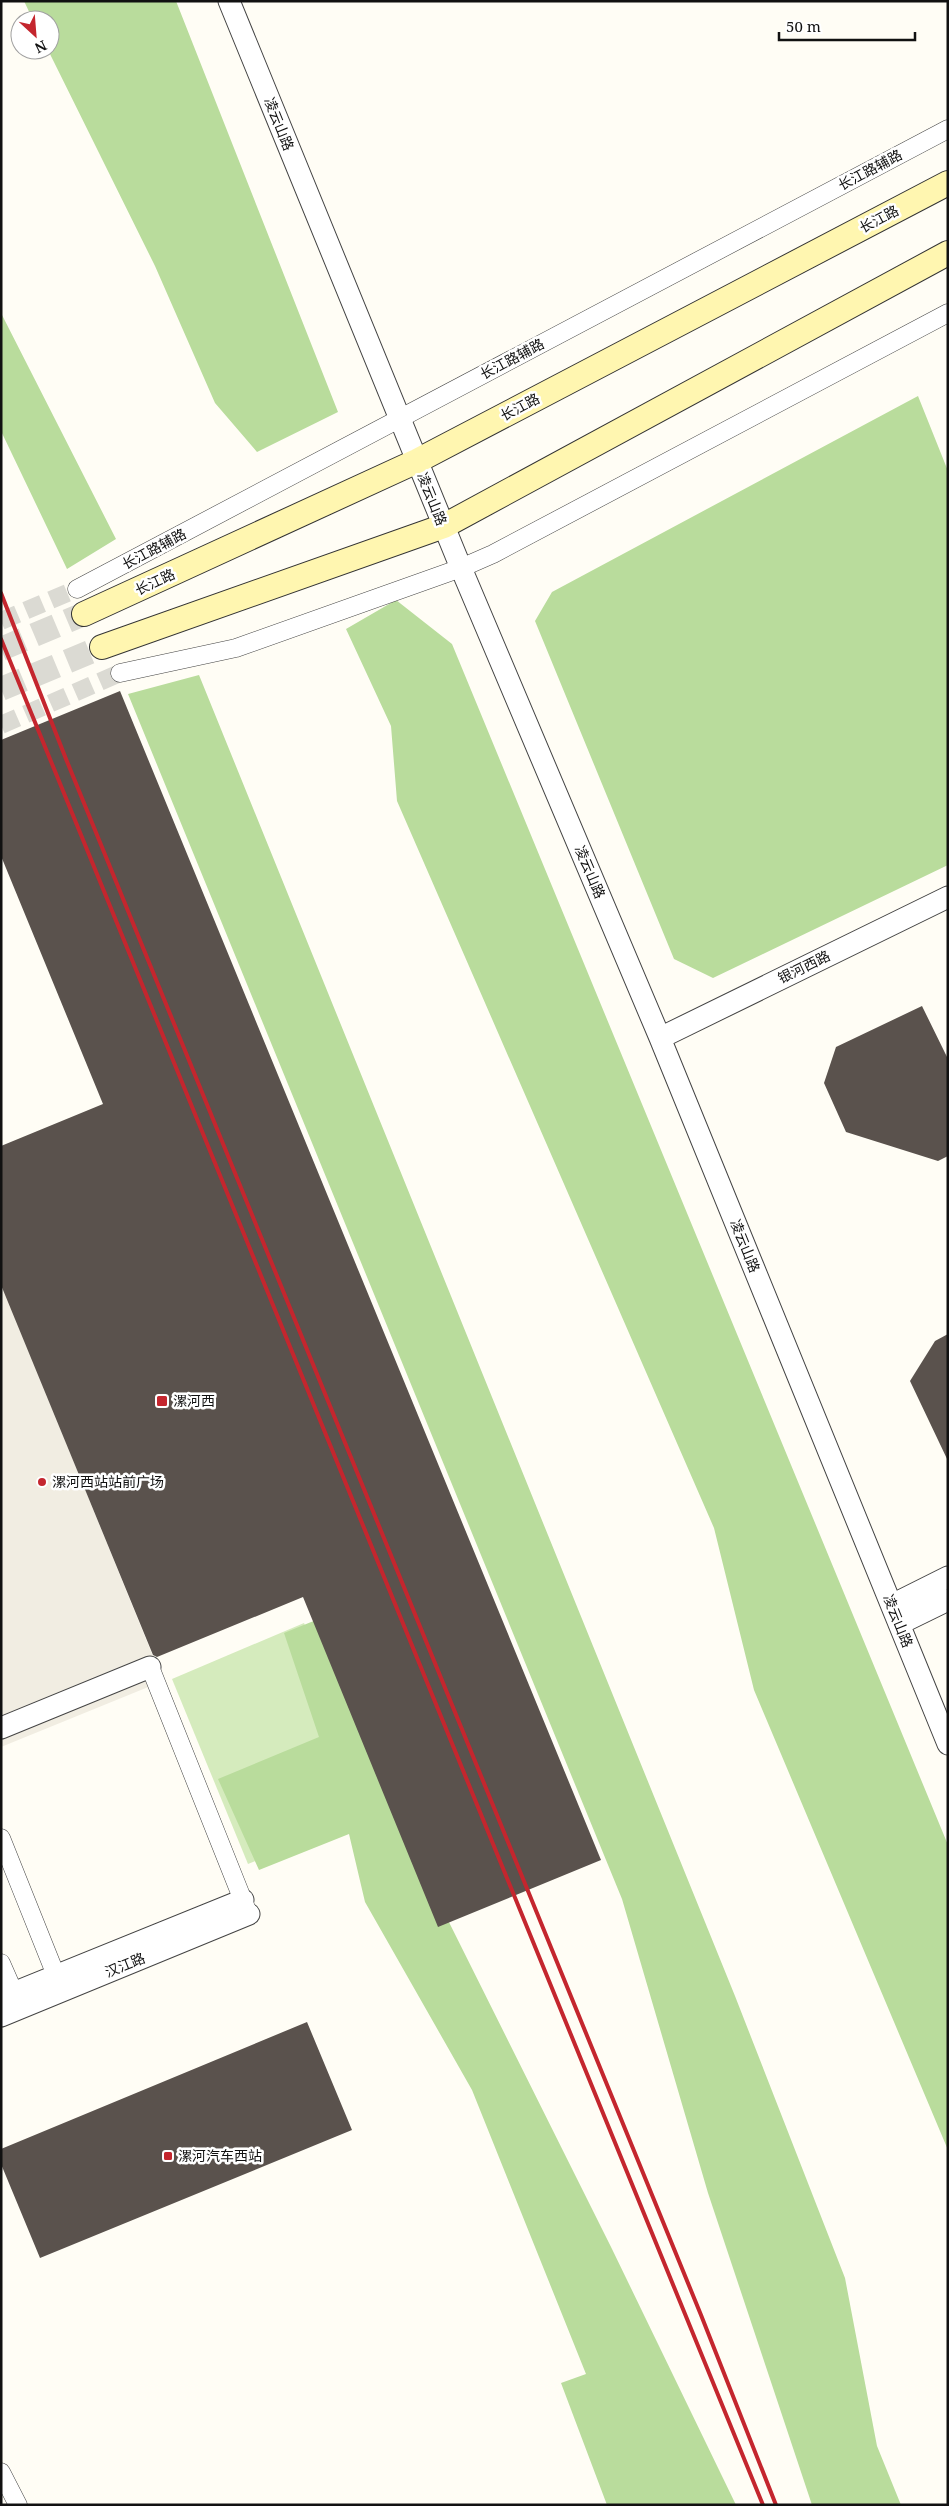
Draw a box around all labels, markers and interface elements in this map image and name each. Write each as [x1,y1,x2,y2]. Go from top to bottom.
north arrow [10,10,60,60]
scale bar [779,10,915,42]
text: 50 m [786,16,821,36]
text: N [32,36,50,58]
street label: 凌云山路 [260,94,299,153]
street label: 长江路辅路 [834,145,905,194]
street label: 长江路 [856,200,902,237]
street label: 长江路辅路 [476,334,547,383]
street label: 长江路 [497,388,543,425]
street label: 凌云山路 [413,469,452,528]
street label: 长江路辅路 [118,524,189,573]
street label: 长江路 [132,564,178,599]
street label: 凌云山路 [571,842,610,901]
street label: 银河西路 [774,946,833,987]
street label: 凌云山路 [726,1216,765,1275]
place label: 漯河西 [173,1391,215,1410]
marker: 漯河西 [155,1394,169,1408]
place label: 漯河西站站前广场 [52,1472,164,1491]
marker: 漯河西站站前广场 [36,1476,48,1488]
street label: 凌云山路 [879,1591,918,1650]
street label: 汉江路 [102,1948,148,1981]
place label: 漯河汽车西站 [178,2146,262,2165]
marker: 漯河汽车西站 [162,2150,174,2162]

